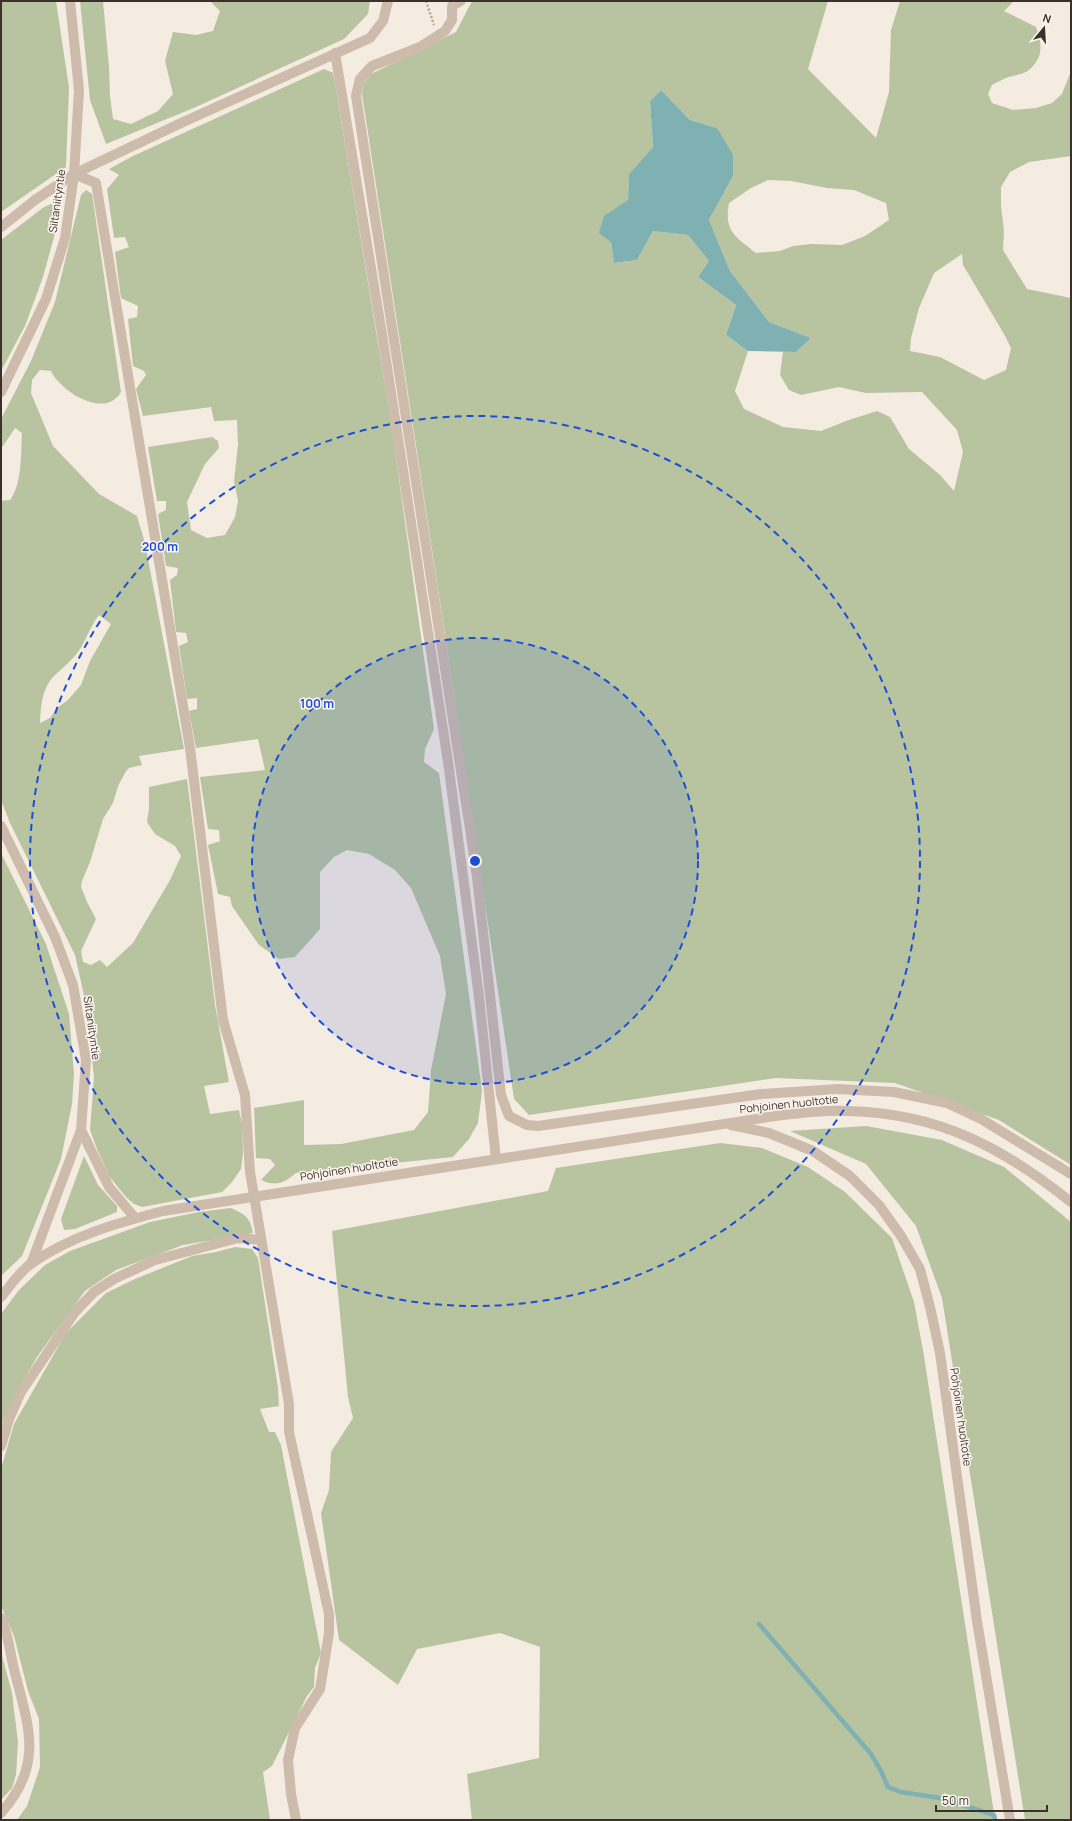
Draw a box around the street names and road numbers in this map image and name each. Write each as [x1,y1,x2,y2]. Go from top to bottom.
street label: Siltaniityntie [45,168,68,234]
street label: Siltaniityntie [81,995,104,1061]
street label: Pohjoinen huoltotie [739,1091,840,1116]
street label: Pohjoinen huoltotie [299,1153,400,1184]
street label: Pohjoinen huoltotie [947,1367,976,1468]

